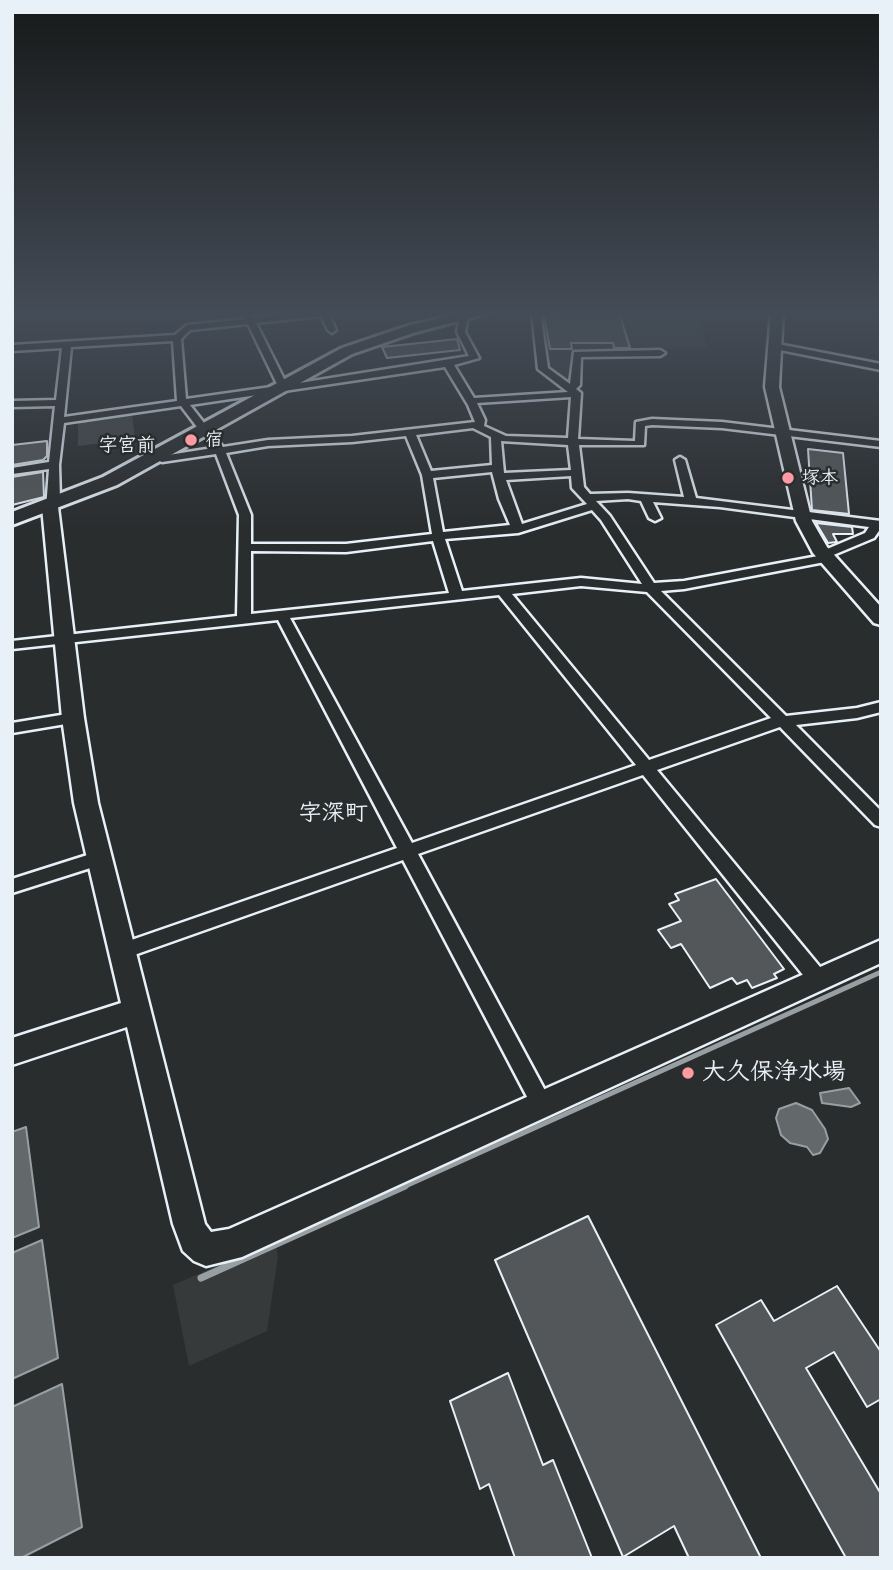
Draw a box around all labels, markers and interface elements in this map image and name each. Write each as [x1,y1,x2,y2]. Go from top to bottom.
place label: 宿 [205,429,223,451]
marker: 宿 [183,432,199,448]
district label: 字宮前 [99,435,155,457]
place label: 塚本 [802,467,838,489]
marker: 塚本 [780,470,796,486]
district label: 字深町 [299,800,367,828]
place label: 大久保浄水場 [702,1059,846,1087]
marker: 大久保浄水場 [680,1065,696,1081]

